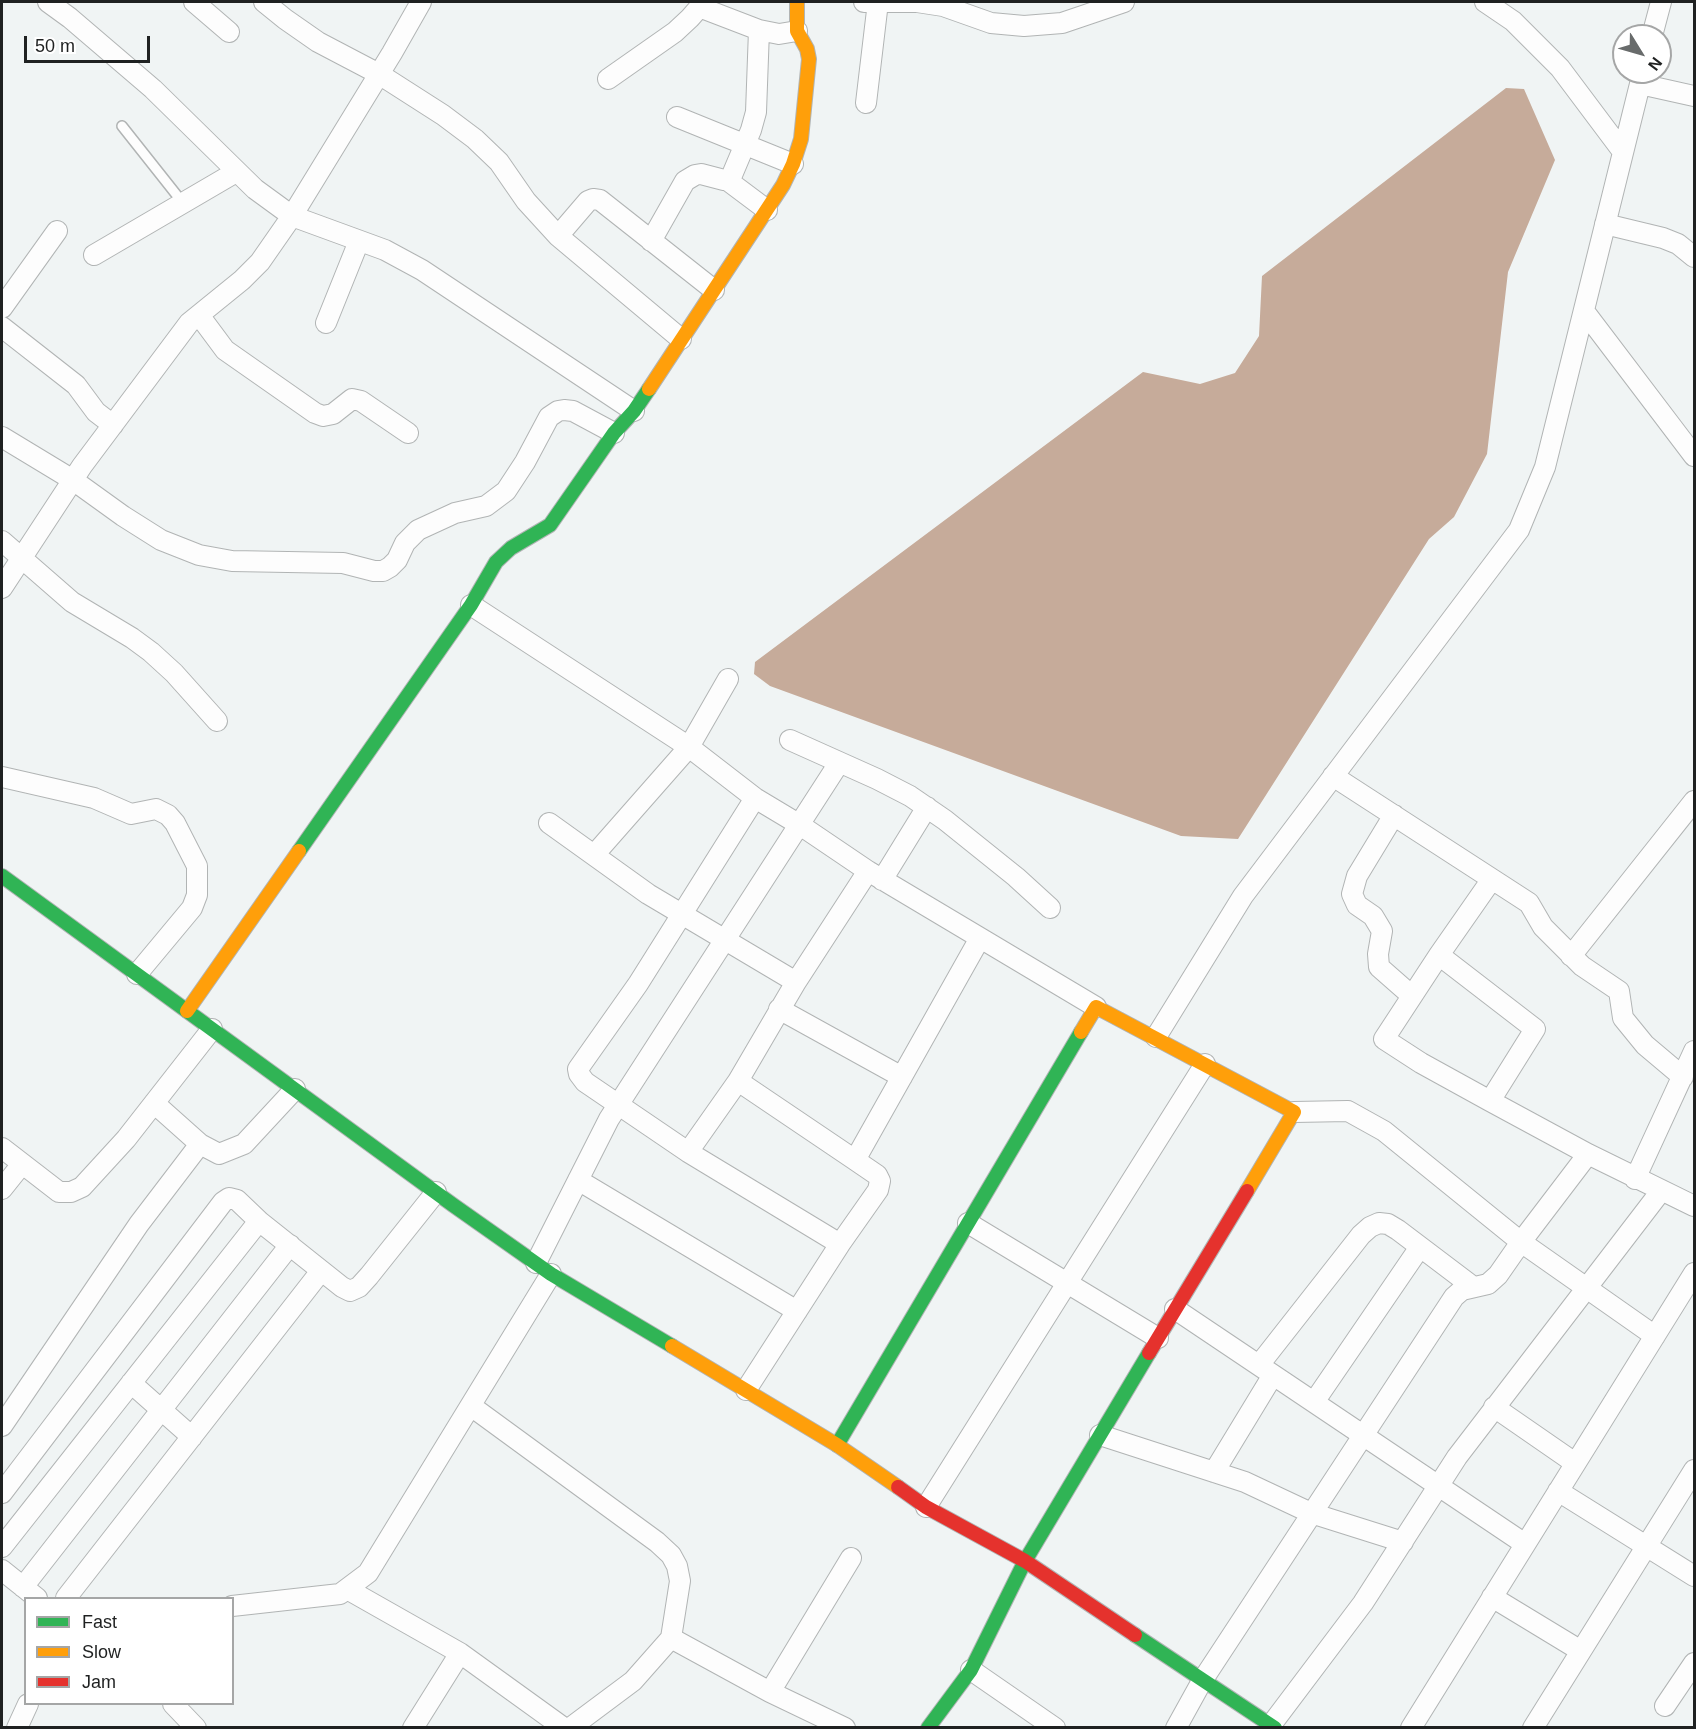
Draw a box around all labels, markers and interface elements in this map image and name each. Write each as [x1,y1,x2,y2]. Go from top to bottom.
scale bar [27,24,153,62]
north arrow [1612,24,1672,84]
text: 50 m [35,36,75,56]
text: N [1645,54,1665,74]
legend [24,1597,234,1705]
text: Fast [82,1612,117,1632]
text: Slow [82,1642,121,1662]
text: Jam [82,1672,116,1692]

